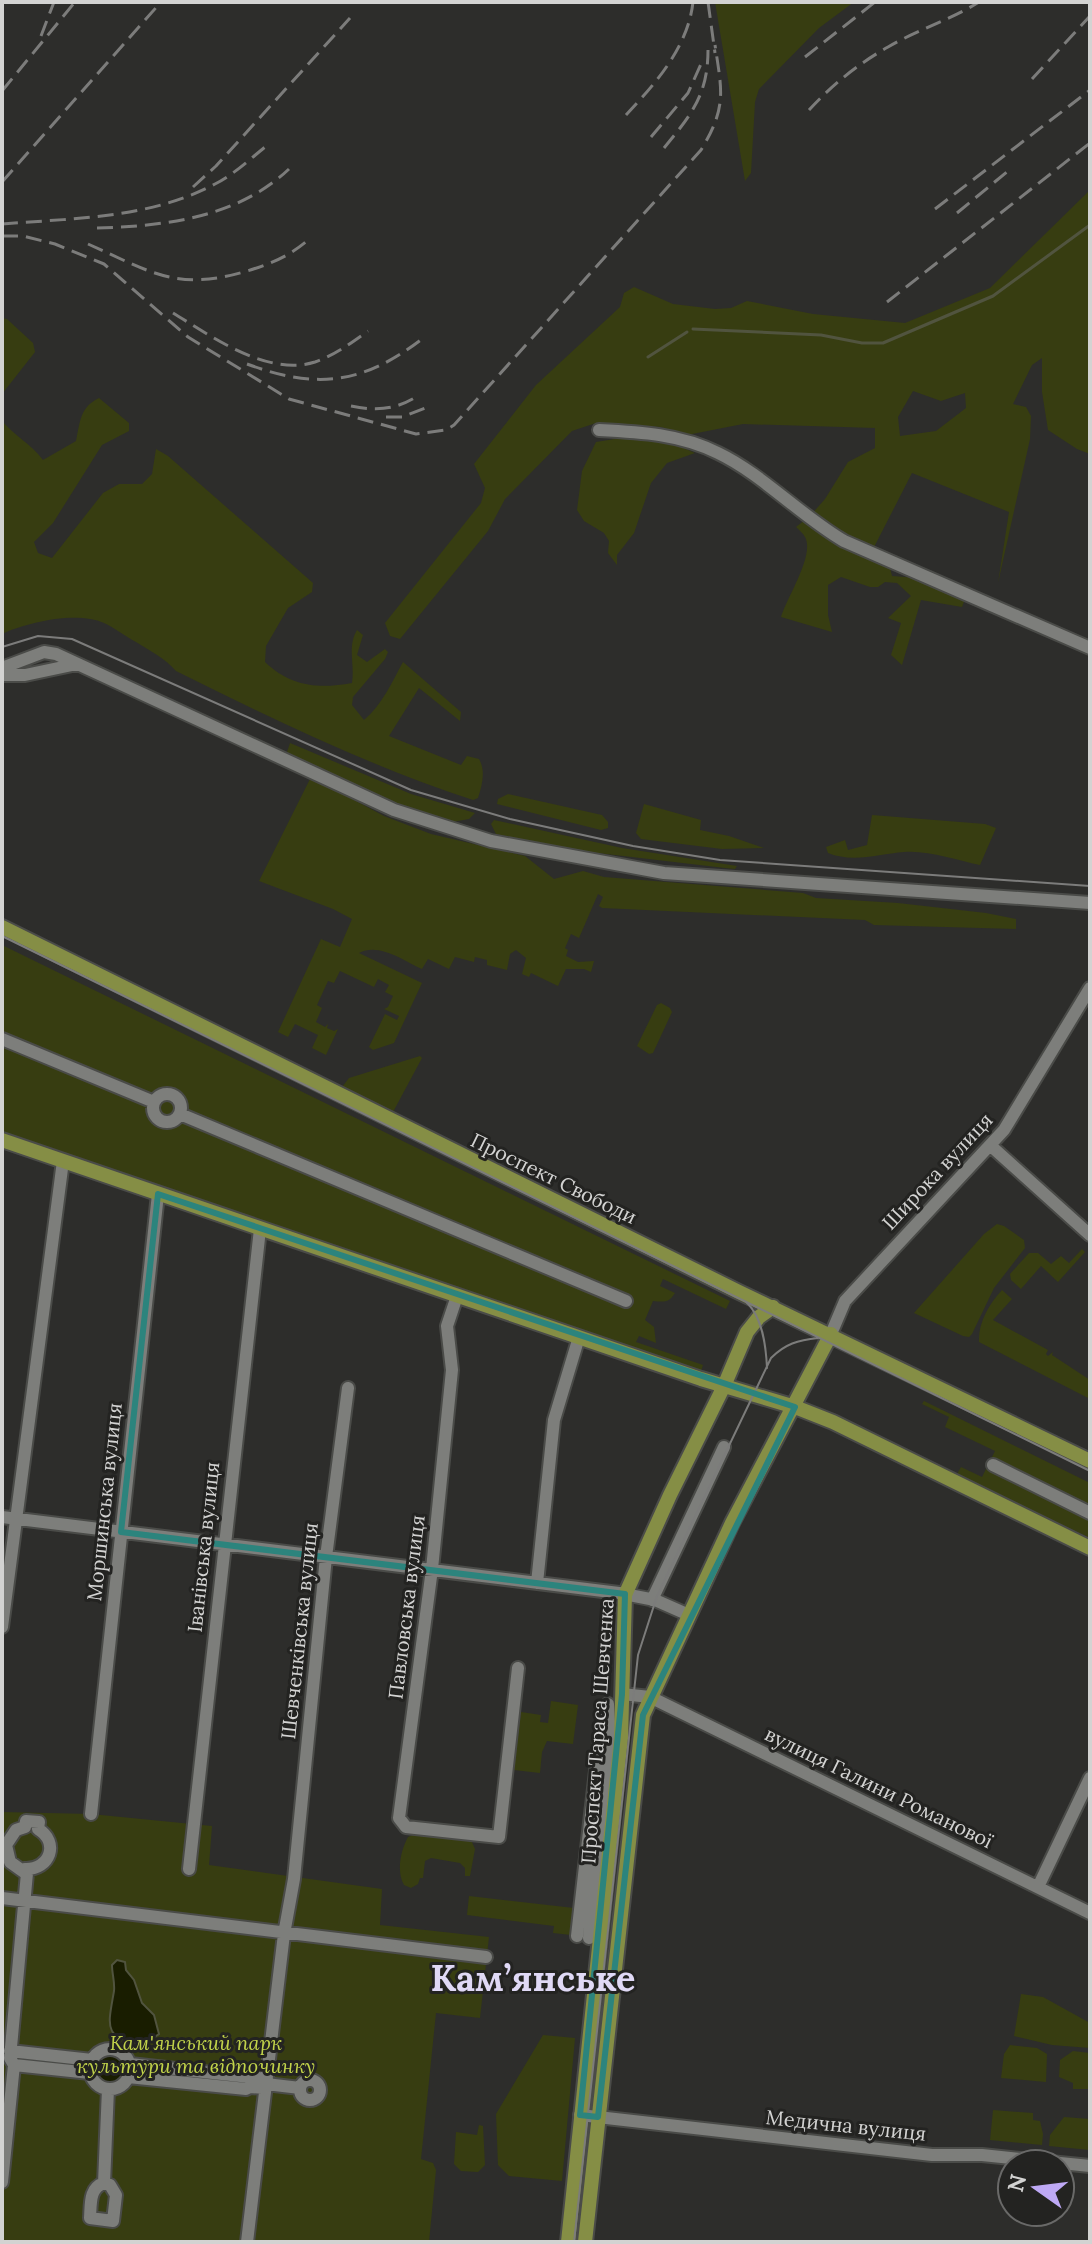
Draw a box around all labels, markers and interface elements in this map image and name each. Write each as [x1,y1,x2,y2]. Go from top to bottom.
street label: Широка вулиця [876,1107,998,1235]
street label: Проспект Свободи [467,1127,641,1229]
street label: Моршинська вулиця [81,1402,127,1602]
street label: Іванівська вулиця [182,1460,224,1634]
street label: Павловська вулиця [382,1513,430,1701]
street label: Шевченківська вулиця [275,1521,323,1741]
street label: Проспект Тараса Шевченка [575,1597,619,1865]
street label: вулиця Галини Романової [761,1721,997,1853]
district label: Кам’янське [431,1955,635,2001]
park label: Кам'янський парк культури та відпочинку [77,2030,315,2078]
street label: Медична вулиця [765,2104,927,2146]
north arrow [996,2148,1076,2228]
text: N [1001,2172,1032,2195]

